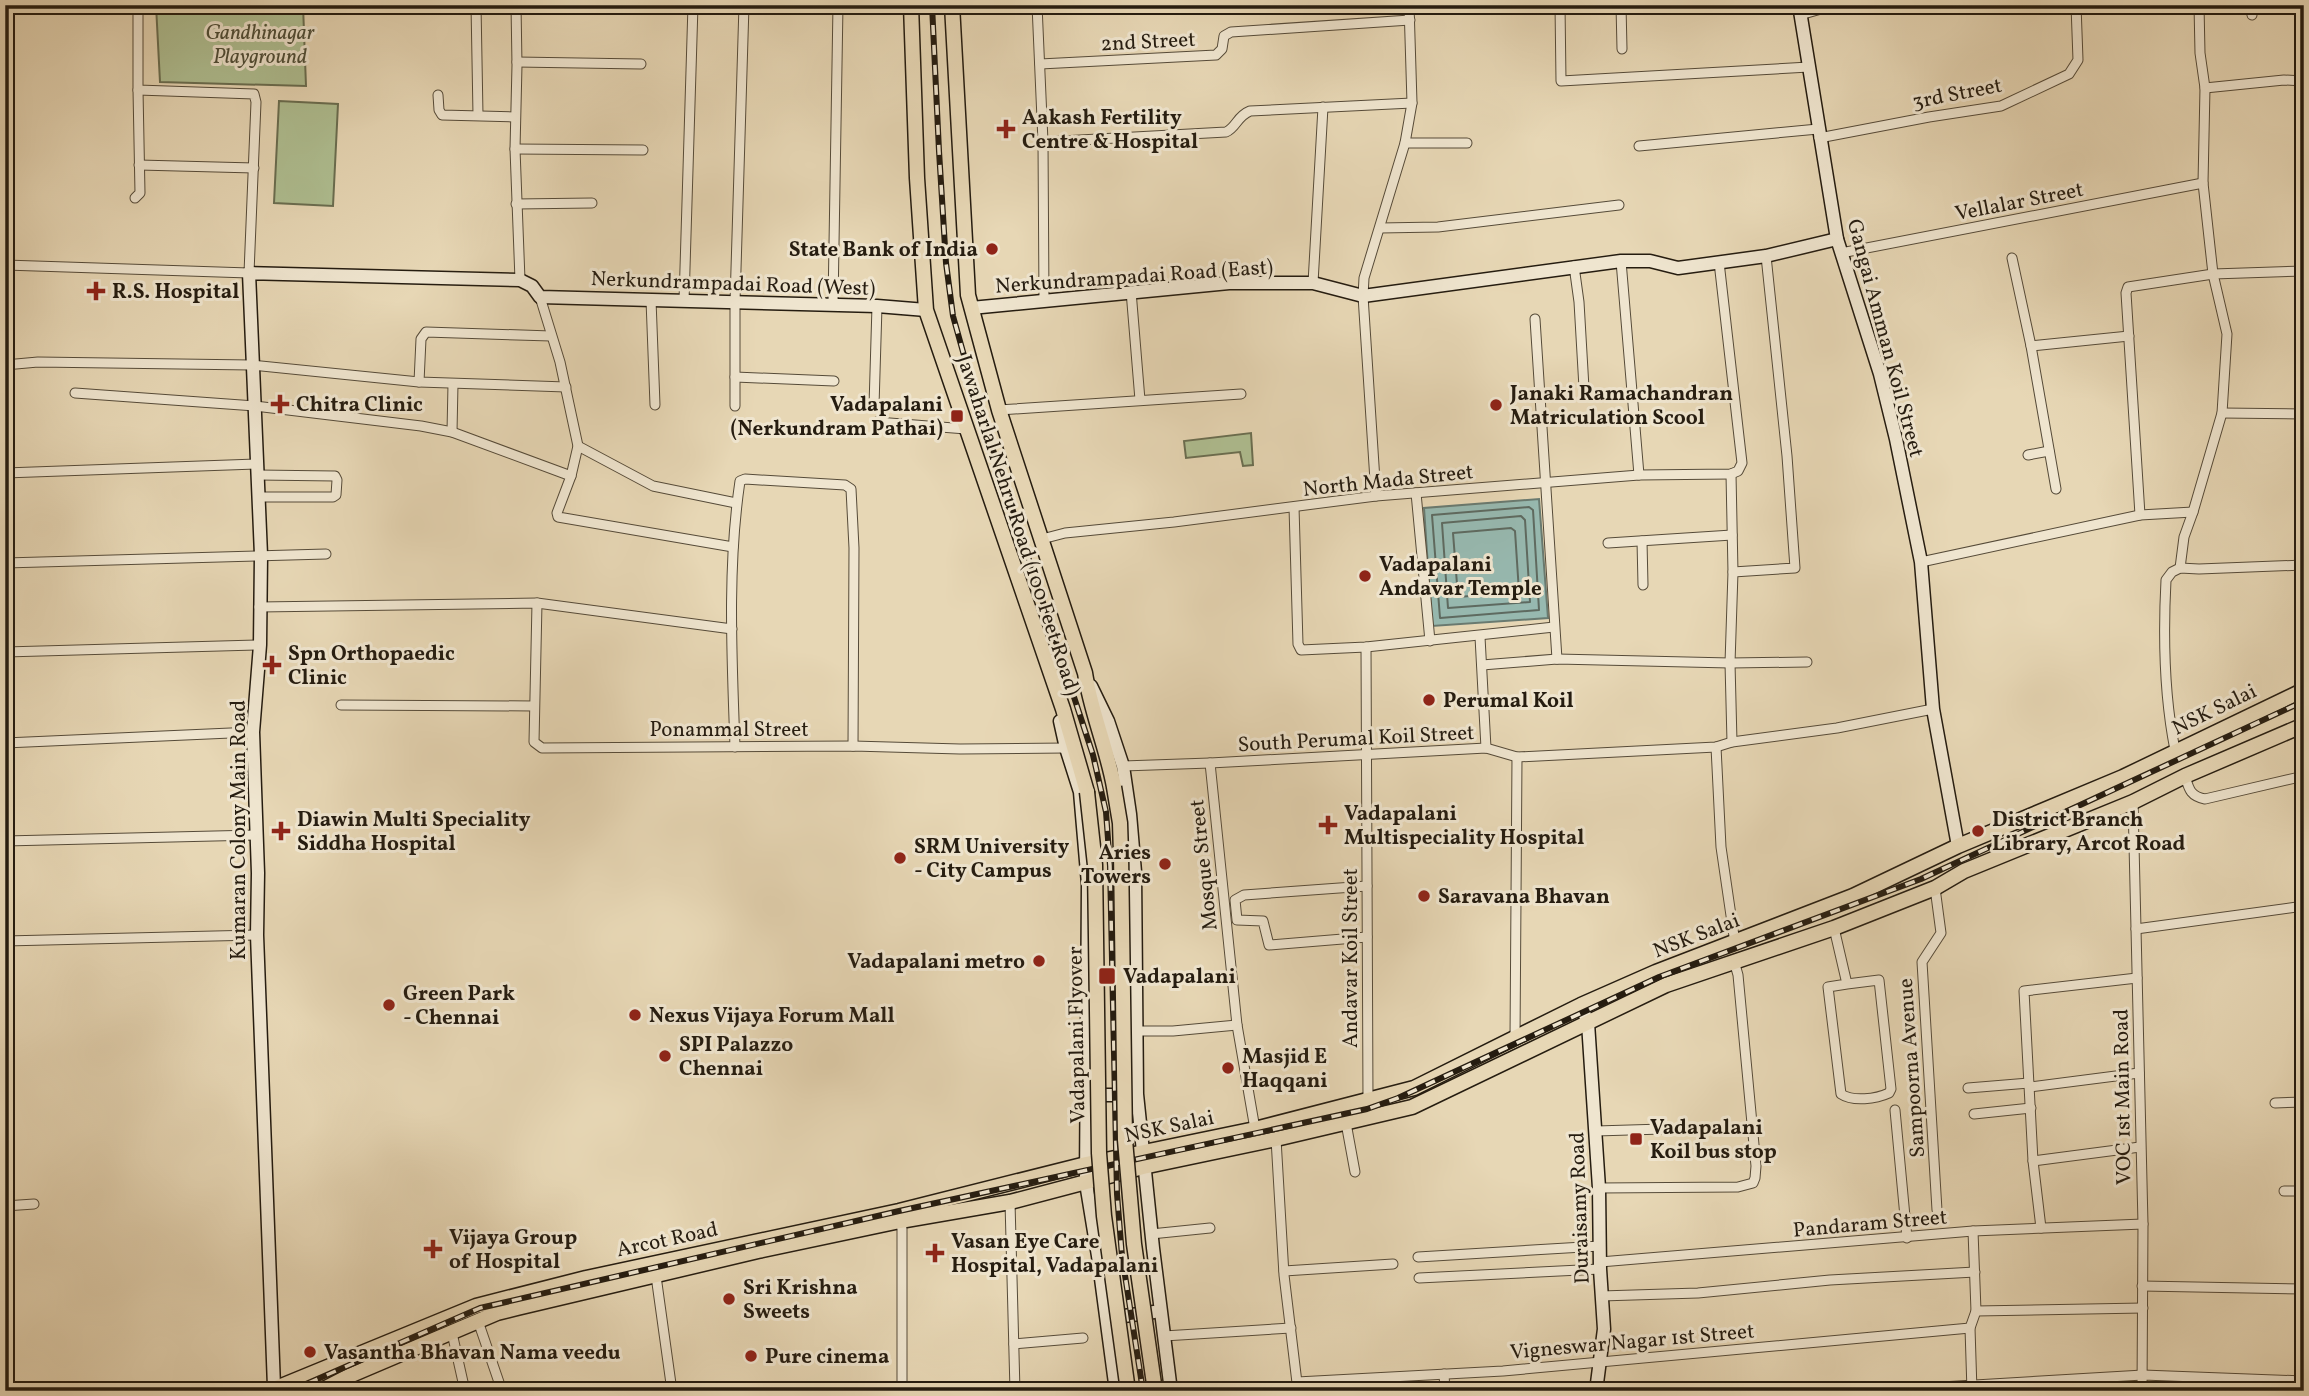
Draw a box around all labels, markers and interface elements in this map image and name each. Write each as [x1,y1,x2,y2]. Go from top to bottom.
park label: Gandhinagar Playground [205,19,315,72]
street label: 2nd Street [1100,26,1196,59]
street label: 3rd Street [1910,72,2005,117]
place label: Aakash Fertility Centre & Hospital [1022,104,1198,157]
marker: Aakash Fertility Centre & Hospital [996,119,1016,139]
street label: Vellalar Street [1953,176,2086,229]
street label: Gangai Amman Koil Street [1839,216,1930,461]
place label: State Bank of India [789,236,978,265]
marker: State Bank of India [984,241,1000,257]
street label: Nerkundrampadai Road (East) [994,253,1274,302]
street label: Nerkundrampadai Road (West) [590,265,876,304]
place label: R.S. Hospital [112,278,239,307]
marker: R.S. Hospital [86,281,106,301]
street label: Jawaharlal Nehru Road (100 Feet Road) [949,351,1086,700]
place label: Janaki Ramachandran Matriculation Scool [1509,380,1733,433]
place label: Chitra Clinic [296,391,423,420]
place label: Vadapalani (Nerkundram Pathai) [731,391,943,444]
marker: Chitra Clinic [270,394,290,414]
marker: Janaki Ramachandran Matriculation Scool [1488,397,1504,413]
marker: Vadapalani (Nerkundram Pathai) [949,408,965,424]
street label: North Mada Street [1302,458,1475,505]
place label: Vadapalani Andavar Temple [1379,551,1542,604]
marker: Vadapalani Andavar Temple [1357,568,1373,584]
place label: Spn Orthopaedic Clinic [288,640,455,693]
marker: Spn Orthopaedic Clinic [262,655,282,675]
street label: NSK Salai [2168,677,2262,743]
place label: Perumal Koil [1443,687,1574,716]
marker: Perumal Koil [1421,692,1437,708]
street label: Kumaran Colony Main Road [225,700,254,960]
street label: Ponammal Street [649,716,809,745]
street label: South Perumal Koil Street [1237,719,1475,760]
street label: Mosque Street [1183,798,1226,932]
place label: Vadapalani Multispeciality Hospital [1344,800,1584,853]
place label: Diawin Multi Speciality Siddha Hospital [297,806,531,859]
place label: District Branch Library, Arcot Road [1992,806,2186,859]
marker: Vadapalani Multispeciality Hospital [1318,815,1338,835]
marker: Diawin Multi Speciality Siddha Hospital [271,821,291,841]
marker: District Branch Library, Arcot Road [1970,823,1986,839]
place label: SRM University - City Campus [914,833,1069,886]
place label: Aries Towers [1081,839,1151,892]
marker: SRM University - City Campus [892,850,908,866]
marker: Aries Towers [1157,856,1173,872]
street label: Andavar Koil Street [1337,868,1366,1048]
place label: Saravana Bhavan [1438,883,1610,912]
marker: Saravana Bhavan [1416,888,1432,904]
street label: NSK Salai [1649,907,1744,966]
street label: Vadapalani Flyover [1061,946,1094,1124]
place label: Vadapalani metro [847,948,1025,977]
marker: Vadapalani metro [1031,953,1047,969]
place label: Vadapalani [1123,963,1236,992]
marker: Vadapalani [1097,966,1117,986]
street label: Sampoorna Avenue [1892,977,1933,1159]
place label: Green Park - Chennai [403,980,515,1033]
marker: Green Park - Chennai [381,997,397,1013]
place label: Nexus Vijaya Forum Mall [649,1002,895,1031]
marker: Nexus Vijaya Forum Mall [627,1007,643,1023]
street label: VOC 1st Main Road [2107,1008,2140,1185]
place label: SPI Palazzo Chennai [679,1031,793,1084]
place label: Masjid E Haqqani [1242,1043,1328,1096]
marker: SPI Palazzo Chennai [657,1048,673,1064]
marker: Masjid E Haqqani [1220,1060,1236,1076]
street label: NSK Salai [1122,1104,1217,1151]
place label: Vadapalani Koil bus stop [1650,1114,1777,1167]
street label: Duraisamy Road [1563,1131,1598,1285]
marker: Vadapalani Koil bus stop [1628,1131,1644,1147]
street label: Pandaram Street [1792,1203,1948,1246]
street label: Arcot Road [614,1216,721,1265]
place label: Vijaya Group of Hospital [449,1224,577,1277]
place label: Vasan Eye Care Hospital, Vadapalani [951,1228,1158,1281]
marker: Vijaya Group of Hospital [423,1239,443,1259]
marker: Vasan Eye Care Hospital, Vadapalani [925,1243,945,1263]
place label: Sri Krishna Sweets [743,1274,858,1327]
marker: Sri Krishna Sweets [721,1291,737,1307]
street label: Vigneswar Nagar 1st Street [1509,1317,1756,1368]
place label: Vasantha Bhavan Nama veedu [324,1339,621,1368]
place label: Pure cinema [765,1343,889,1372]
marker: Vasantha Bhavan Nama veedu [302,1344,318,1360]
marker: Pure cinema [743,1348,759,1364]

